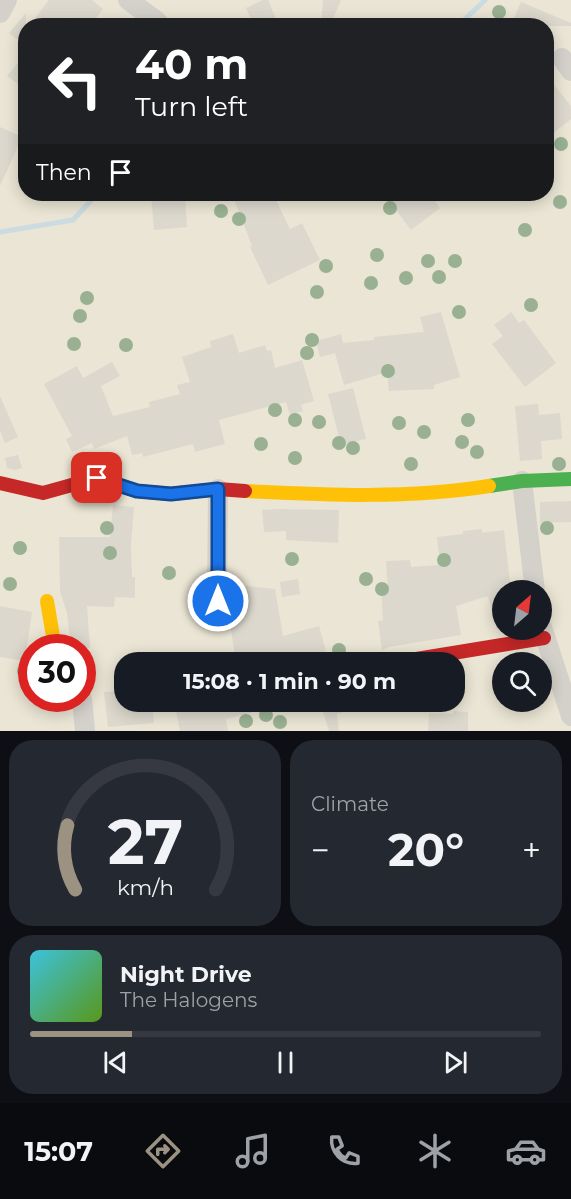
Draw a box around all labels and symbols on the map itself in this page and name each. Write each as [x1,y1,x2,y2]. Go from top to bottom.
pin [71,452,122,503]
position arrow [186,569,250,633]
north arrow [492,580,552,640]
speed limit sign: 30 [18,634,96,712]

